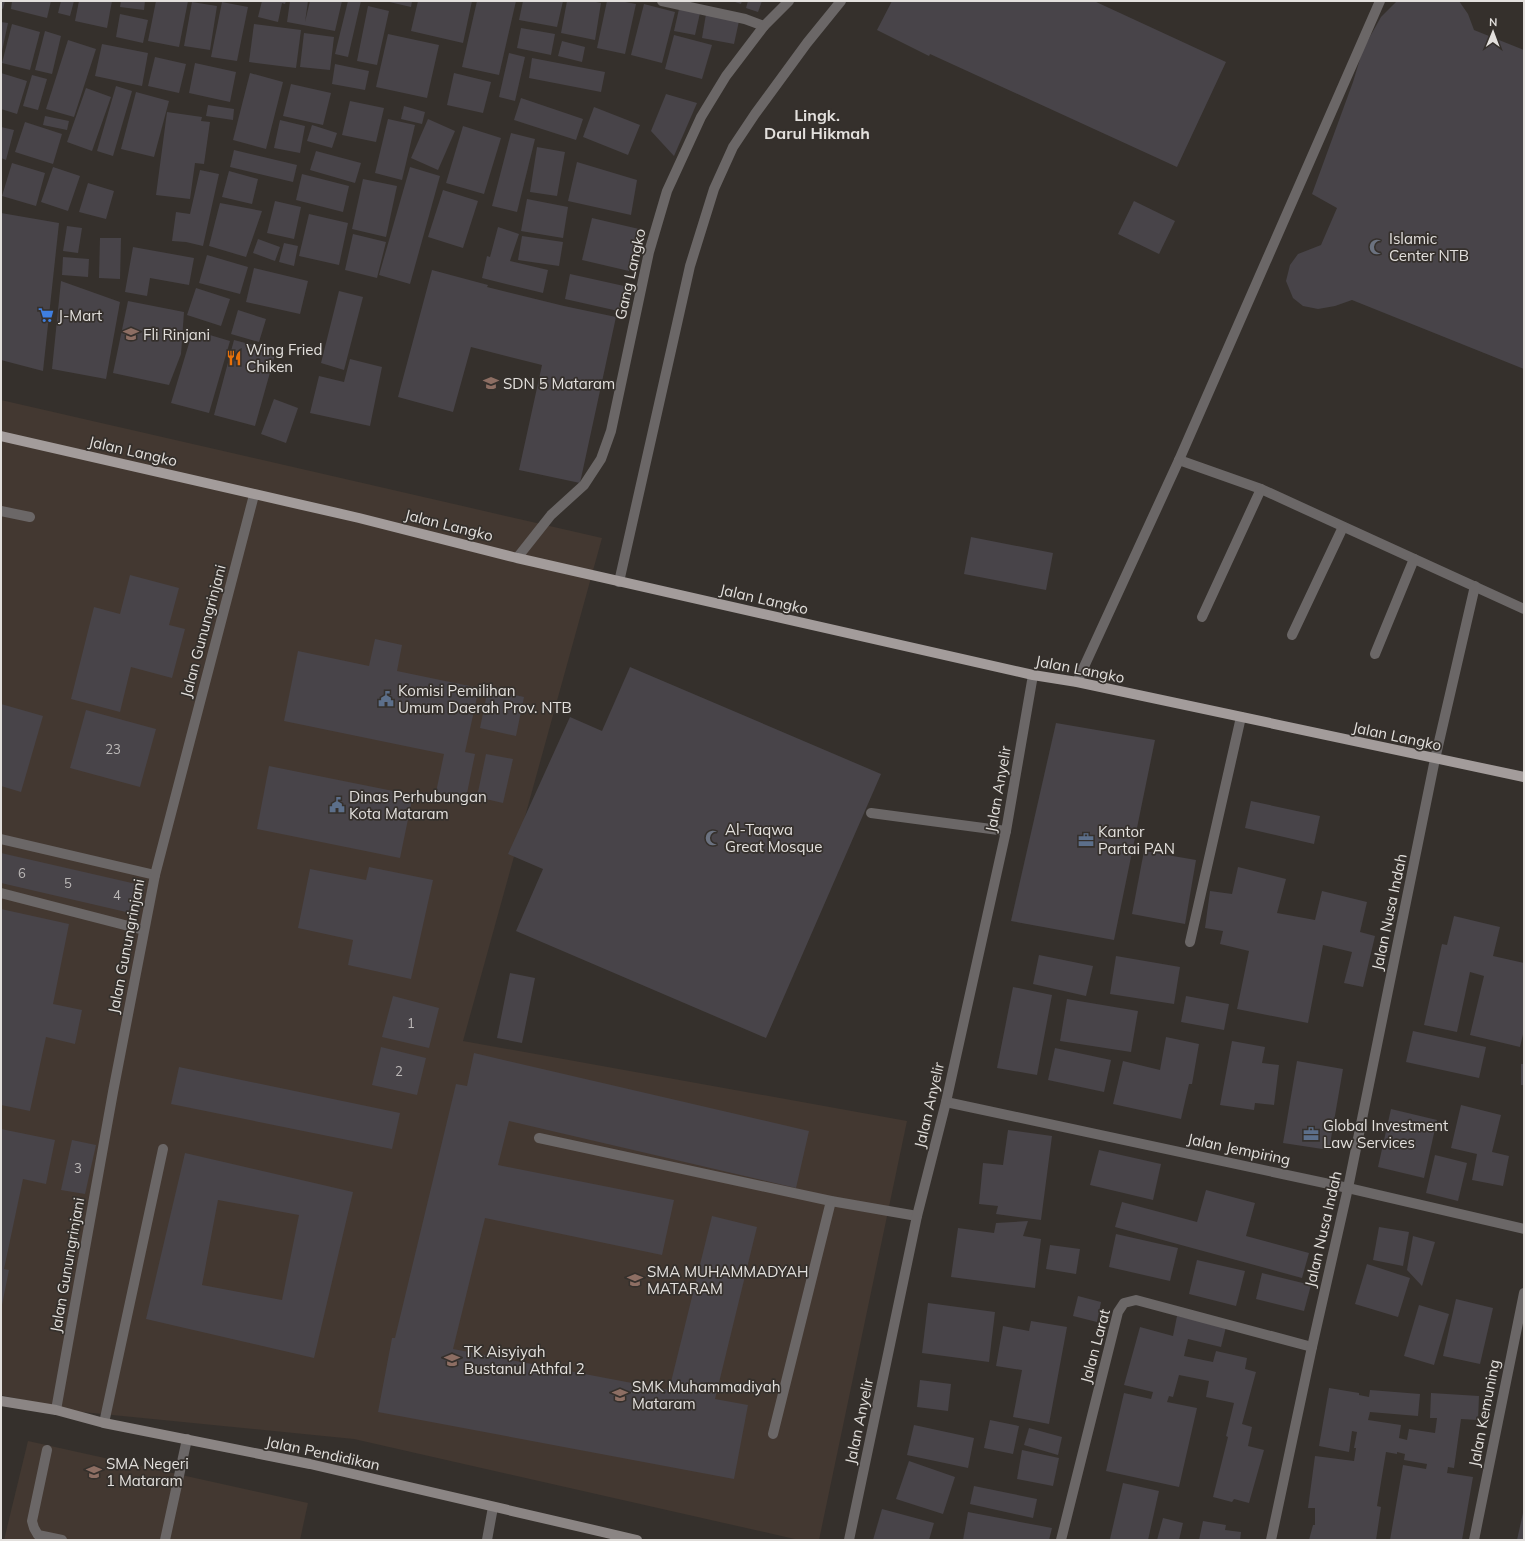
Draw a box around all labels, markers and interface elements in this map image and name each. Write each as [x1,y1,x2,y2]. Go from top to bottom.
north arrow [1473,12,1513,52]
text: N [1489,15,1497,29]
district label: Lingk. Darul Hikmah [764,105,870,143]
street label: Gang Langko [610,227,650,321]
place label: Islamic Center NTB [1389,229,1469,265]
mosque icon: Islamic Center NTB [1368,238,1386,256]
supermarket icon: J-Mart [37,306,55,324]
place label: J-Mart [58,306,102,325]
school or university icon: Fli Rinjani [122,325,140,343]
place label: Fli Rinjani [143,325,210,344]
place label: Wing Fried Chiken [246,340,322,376]
restaurant icon: Wing Fried Chiken [225,349,243,367]
school or university icon: SDN 5 Mataram [482,374,500,392]
place label: SDN 5 Mataram [503,374,615,393]
street label: Jalan Langko [87,432,179,470]
street label: Jalan Langko [403,505,495,545]
street label: Jalan Gunungrinjani [176,562,230,700]
street label: Jalan Langko [718,580,810,618]
street label: Jalan Langko [1034,651,1126,687]
place label: Komisi Pemilihan Umum Daerah Prov. NTB [398,681,572,717]
public building icon: Komisi Pemilihan Umum Daerah Prov. NTB [377,690,395,708]
street label: Jalan Langko [1351,717,1443,755]
house number: 23 [105,741,121,757]
street label: Jalan Anyelir [981,744,1015,834]
place label: Dinas Perhubungan Kota Mataram [349,787,487,823]
public building icon: Dinas Perhubungan Kota Mataram [328,796,346,814]
place label: Al-Taqwa Great Mosque [725,820,822,856]
place label: Kantor Partai PAN [1098,822,1175,858]
mosque icon: Al-Taqwa Great Mosque [704,829,722,847]
office icon: Kantor Partai PAN [1077,831,1095,849]
street label: Jalan Nusa Indah [1367,852,1411,972]
house number: 6 [18,865,26,881]
house number: 5 [64,875,72,891]
street label: Jalan Gunungrinjani [104,877,148,1015]
house number: 4 [113,887,121,903]
house number: 1 [407,1015,415,1031]
street label: Jalan Anyelir [910,1060,948,1150]
house number: 2 [395,1063,403,1079]
place label: Global Investment Law Services [1323,1116,1448,1152]
office icon: Global Investment Law Services [1302,1125,1320,1143]
street label: Jalan Jempiring [1186,1129,1292,1169]
house number: 3 [74,1160,82,1176]
street label: Jalan Nusa Indah [1300,1169,1346,1289]
street label: Jalan Gunungrinjani [46,1196,88,1334]
place label: SMA MUHAMMADYAH MATARAM [647,1262,808,1298]
school or university icon: SMA MUHAMMADYAH MATARAM [626,1271,644,1289]
street label: Jalan Larat [1076,1307,1114,1385]
place label: TK Aisyiyah Bustanul Athfal 2 [464,1342,585,1378]
school or university icon: TK Aisyiyah Bustanul Athfal 2 [443,1351,461,1369]
street label: Jalan Kemuning [1464,1358,1504,1468]
street label: Jalan Anyelir [841,1376,878,1466]
place label: SMK Muhammadiyah Mataram [632,1377,780,1413]
school or university icon: SMK Muhammadiyah Mataram [611,1386,629,1404]
street label: Jalan Pendidikan [264,1432,382,1474]
place label: SMA Negeri 1 Mataram [106,1454,189,1490]
school or university icon: SMA Negeri 1 Mataram [85,1463,103,1481]

